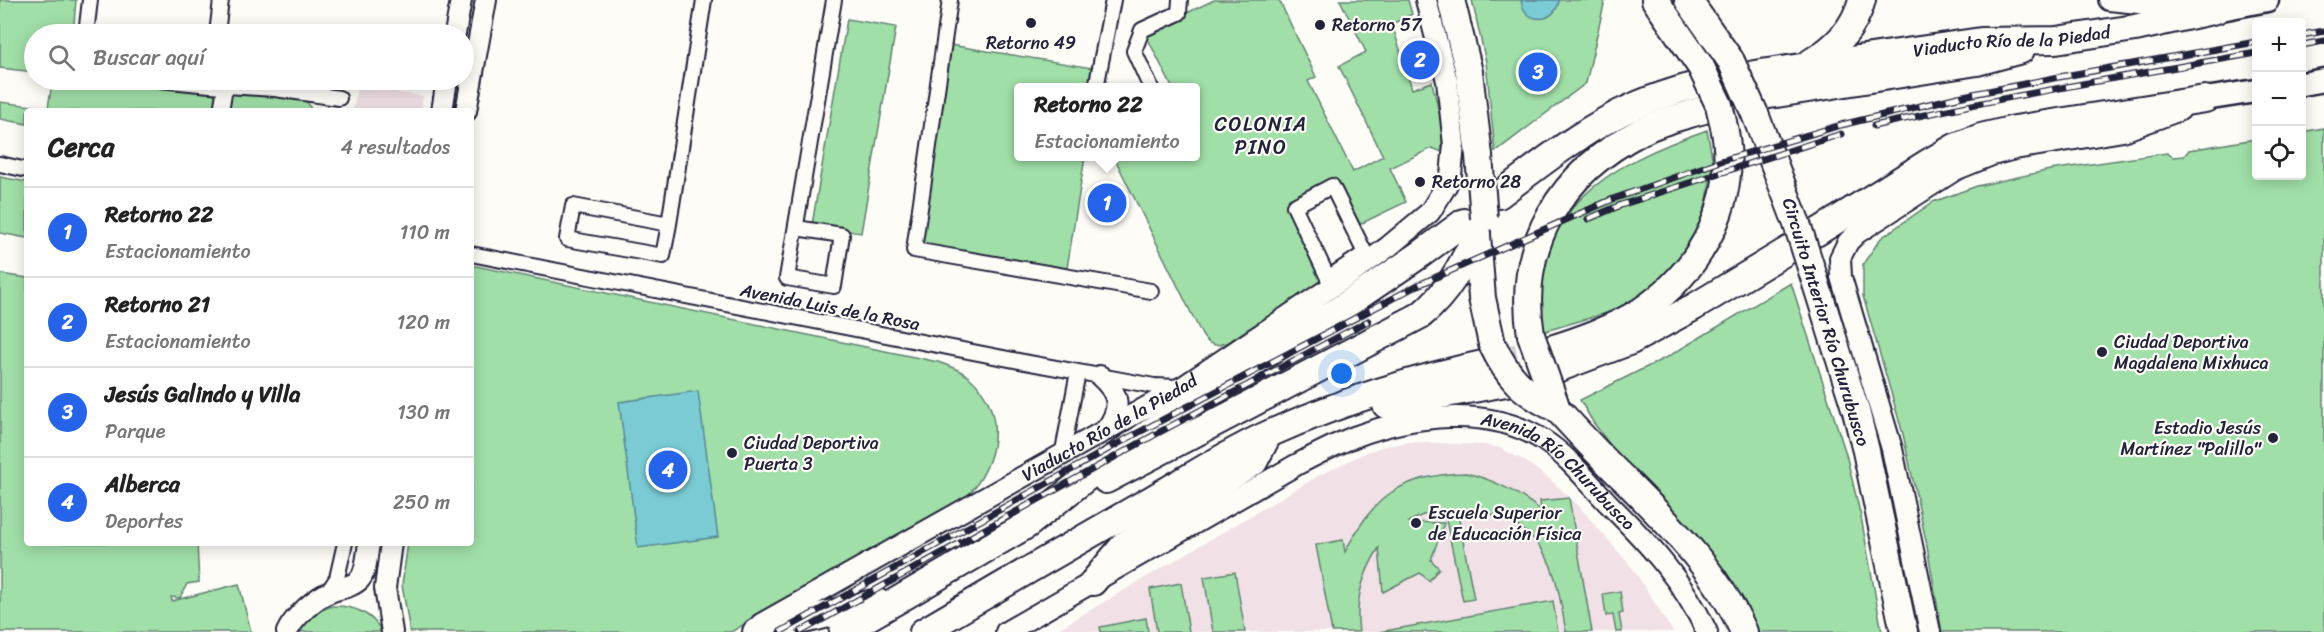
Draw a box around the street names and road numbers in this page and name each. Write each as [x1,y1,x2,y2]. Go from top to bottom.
street label: Viaducto Río de la Piedad [1911,16,2114,67]
street label: Circuito Interior Río Churubusco [1773,194,1879,450]
street label: Avenida Luis de la Rosa [736,274,923,340]
street label: Viaducto Río de la Piedad [1015,364,1206,490]
street label: Avenida Río Churubusco [1478,403,1643,538]

